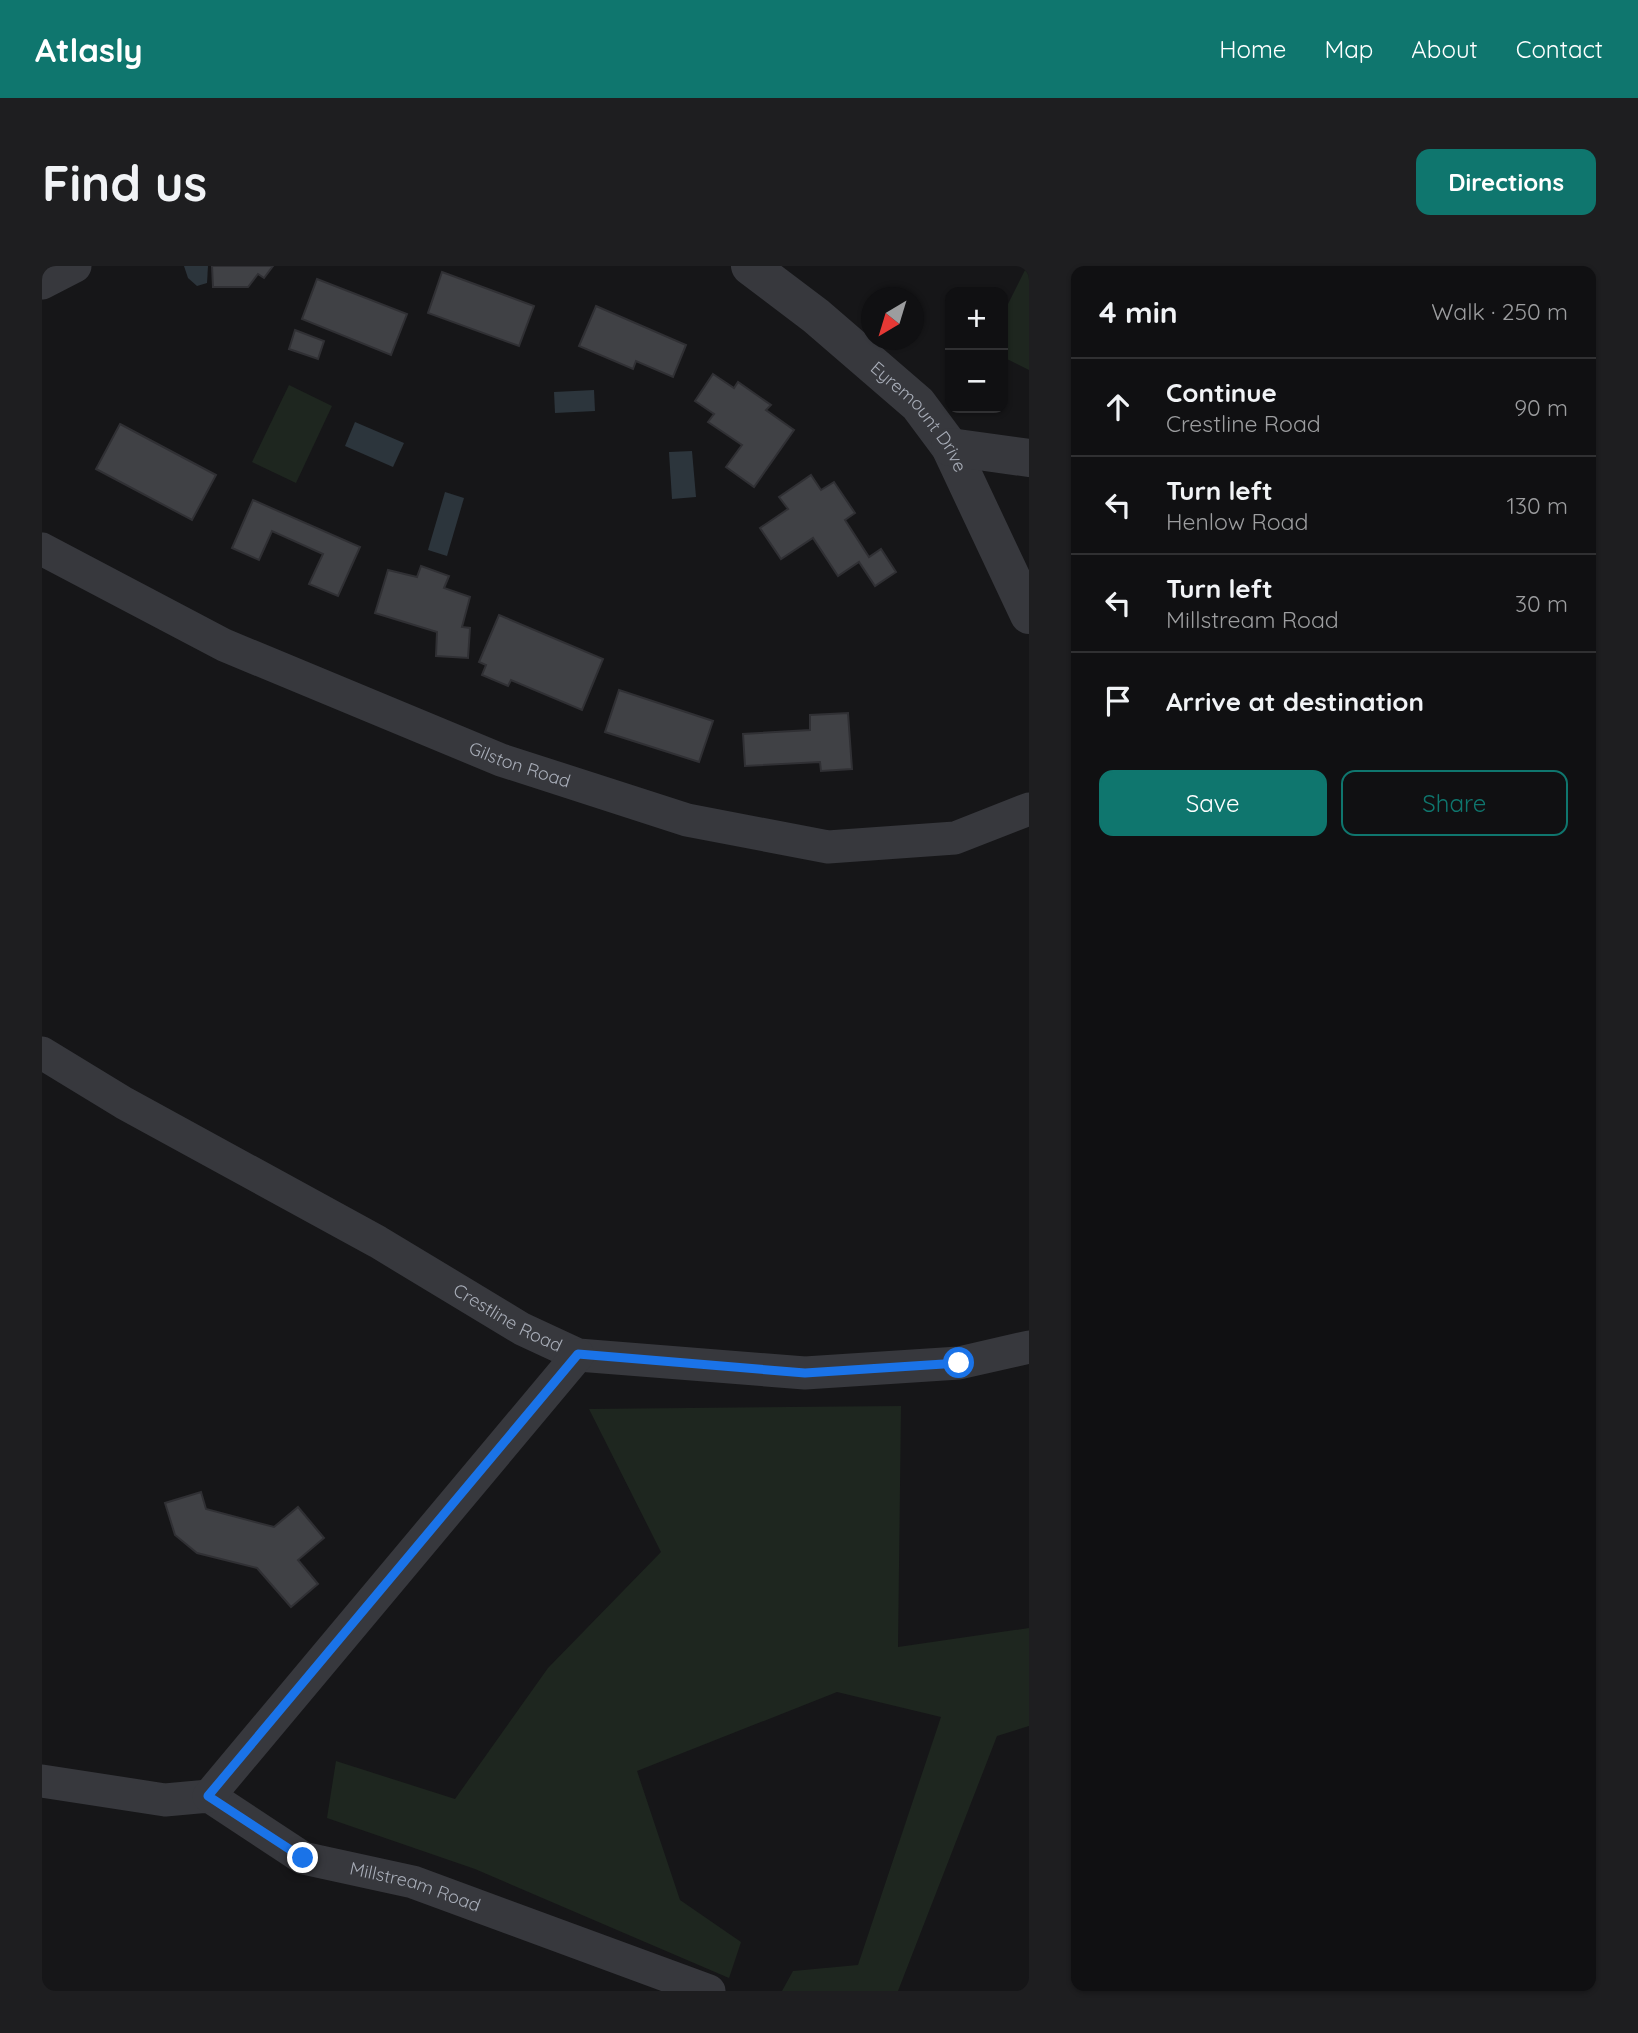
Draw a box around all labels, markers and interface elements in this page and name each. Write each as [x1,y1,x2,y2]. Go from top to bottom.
text: Atlasly [35,29,143,70]
text: Home [1219,34,1286,64]
text: Map [1324,34,1373,64]
text: About [1411,34,1478,64]
text: Contact [1516,34,1603,64]
button: Directions [1416,149,1596,215]
text: Find us [42,152,207,213]
north arrow [861,287,924,350]
map controls [945,287,1008,413]
button: + [945,287,1008,350]
text: 4 min [1099,293,1178,331]
text: Walk · 250 m [1431,297,1568,326]
button: − [945,350,1008,413]
street label: Eyremount Drive [866,356,972,476]
text: Continue [1166,376,1277,409]
icon: ahead [1099,388,1137,426]
text: 90 m [1514,393,1568,422]
text: Crestline Road [1166,409,1321,438]
text: Turn left [1166,474,1273,507]
icon: left [1099,486,1137,524]
text: 130 m [1506,491,1568,520]
text: Henlow Road [1166,507,1308,536]
text: Turn left [1166,572,1273,605]
icon: left [1099,584,1137,622]
text: 30 m [1515,589,1568,618]
text: Millstream Road [1166,605,1339,634]
icon: arrive [1099,682,1137,720]
text: Arrive at destination [1166,685,1424,718]
street label: Gilston Road [466,736,573,793]
button: Save [1099,770,1327,836]
button: Share [1341,770,1568,836]
street label: Crestline Road [449,1278,566,1357]
route start [943,1347,974,1378]
route end [287,1842,318,1873]
street label: Millstream Road [348,1857,484,1917]

